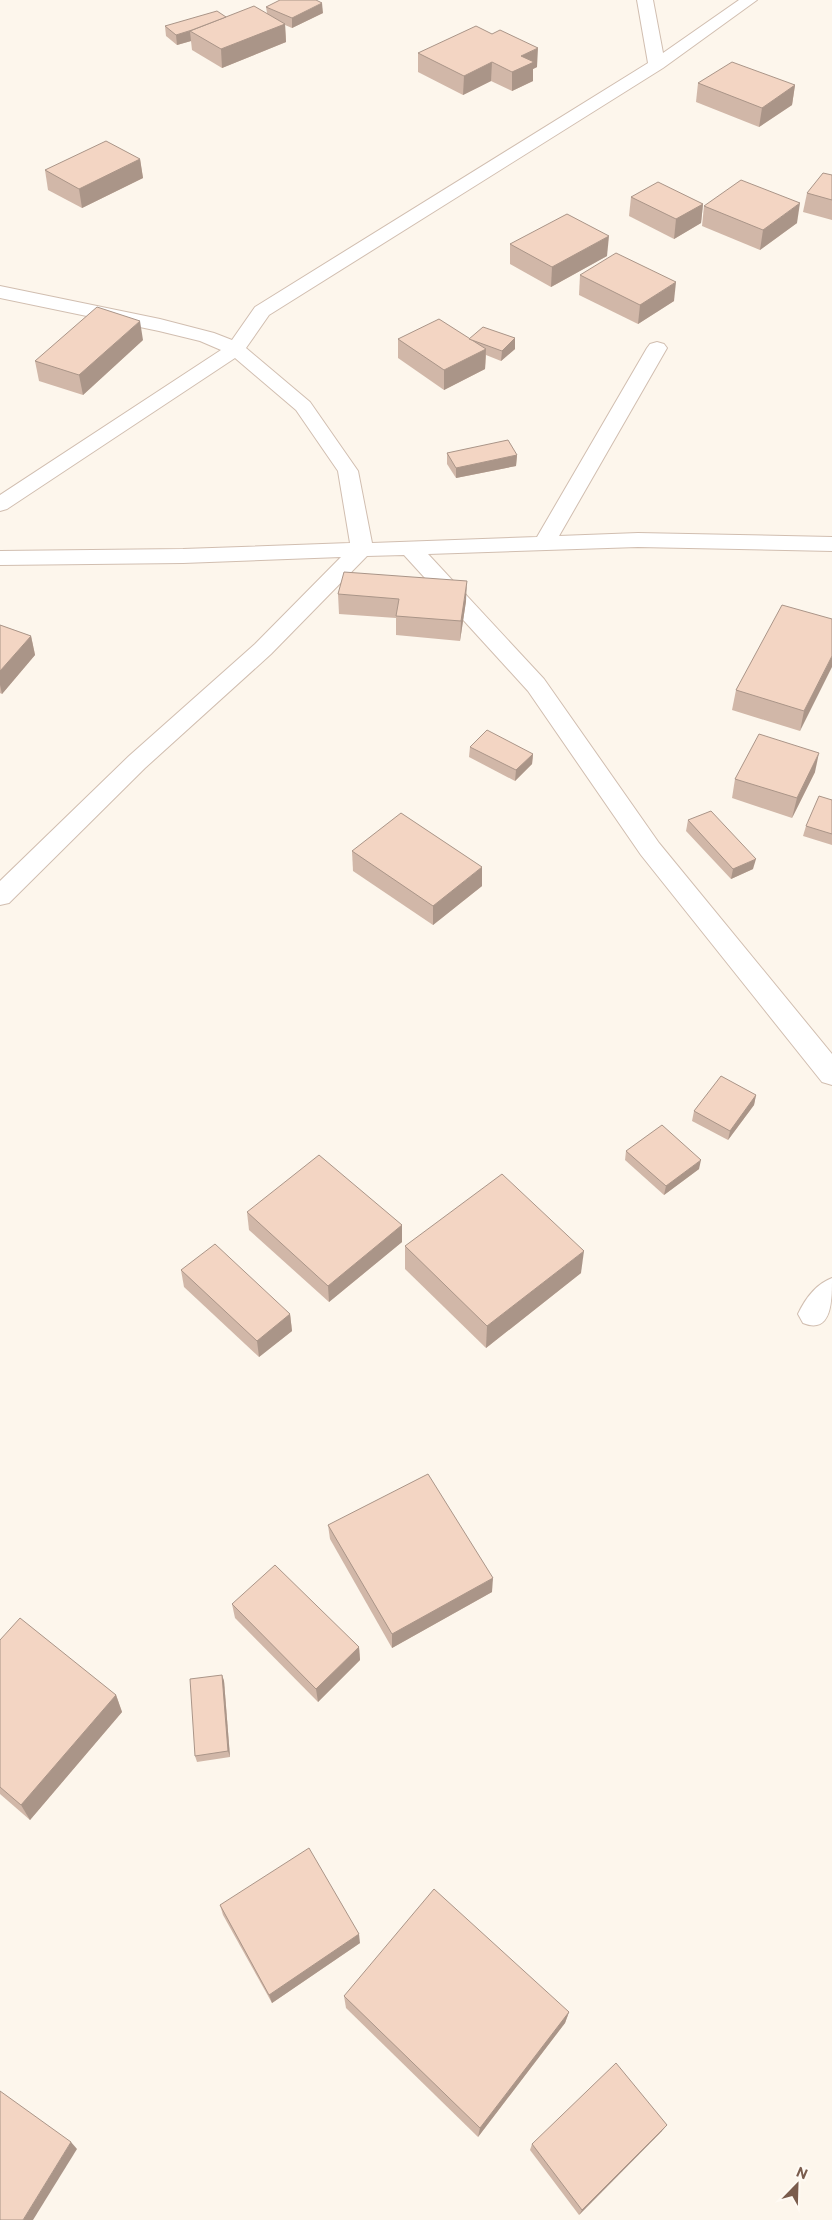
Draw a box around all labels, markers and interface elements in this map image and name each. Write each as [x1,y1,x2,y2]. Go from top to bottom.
north arrow [772,2160,822,2210]
text: N [794,2163,810,2182]

